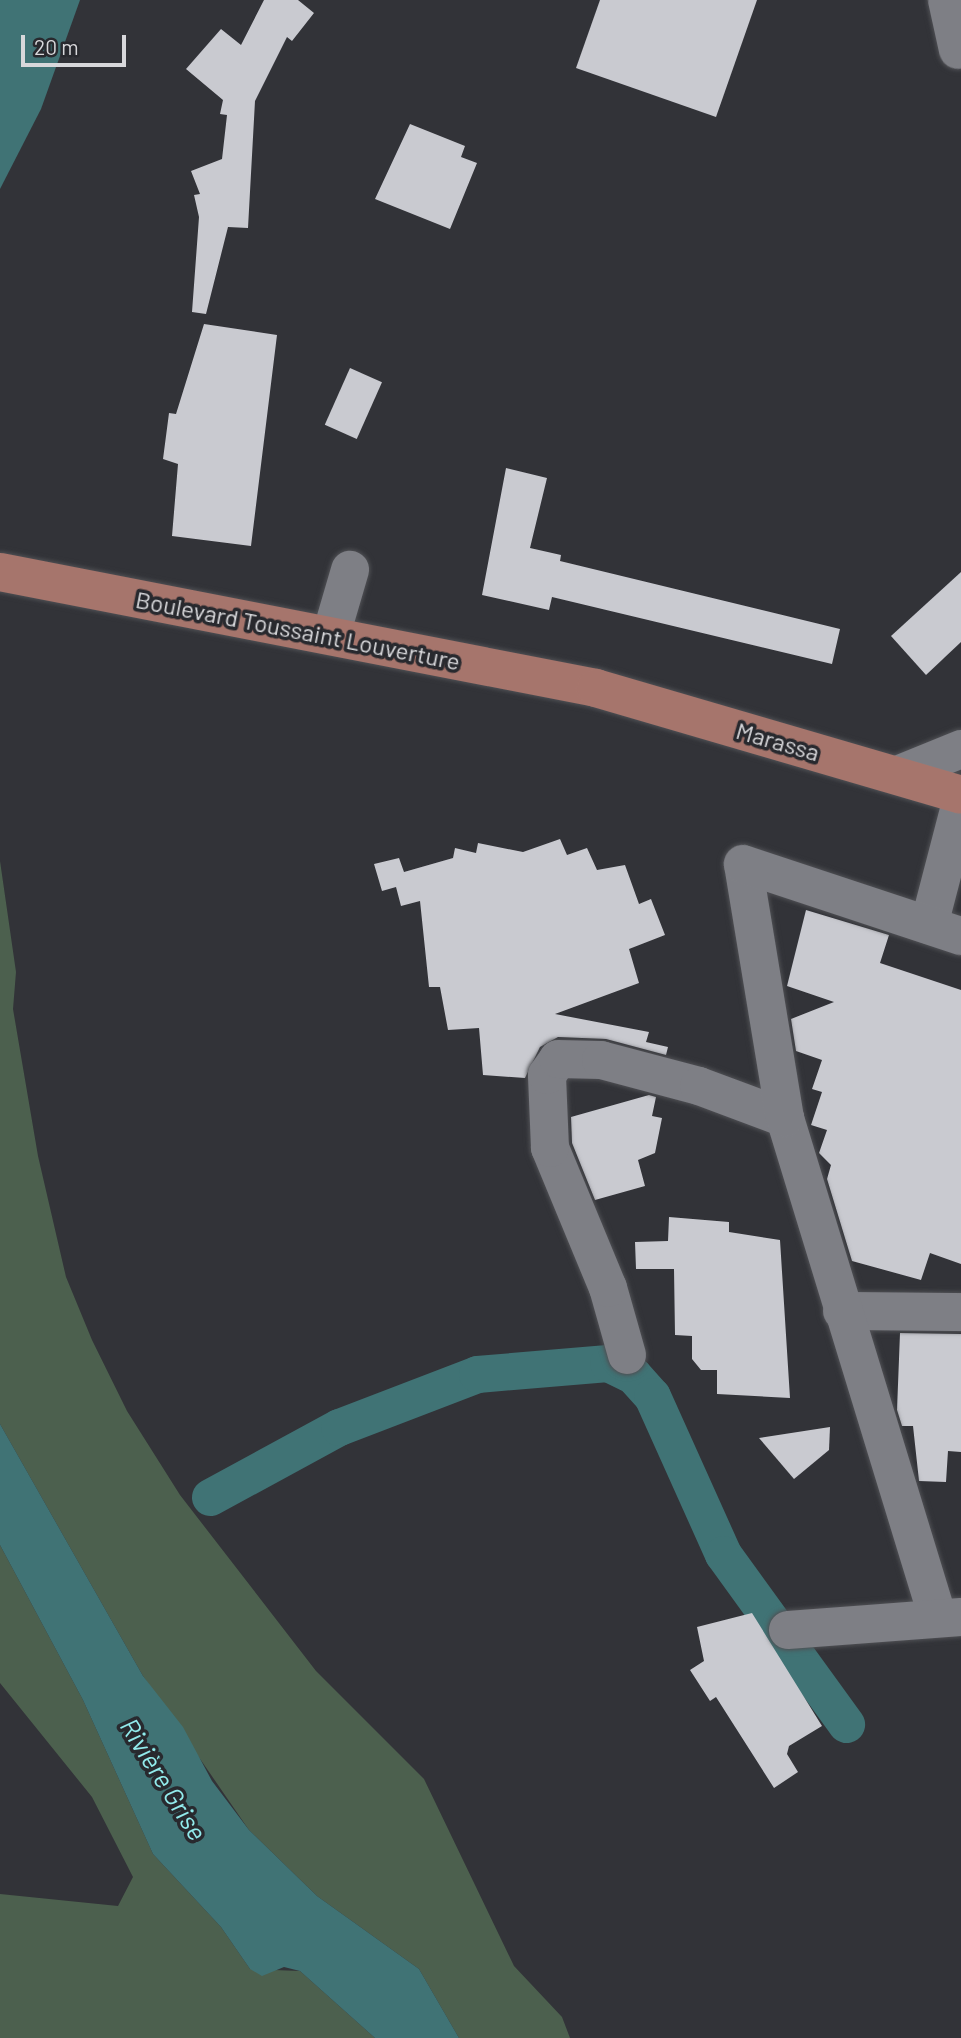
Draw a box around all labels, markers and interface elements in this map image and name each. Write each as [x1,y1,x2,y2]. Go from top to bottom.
scale bar [24,21,130,65]
text: 20 m [34,34,79,59]
street label: Boulevard Toussaint Louverture [133,584,463,676]
street label: Marassa [733,715,823,767]
water label: Rivière Grise [114,1712,214,1846]

